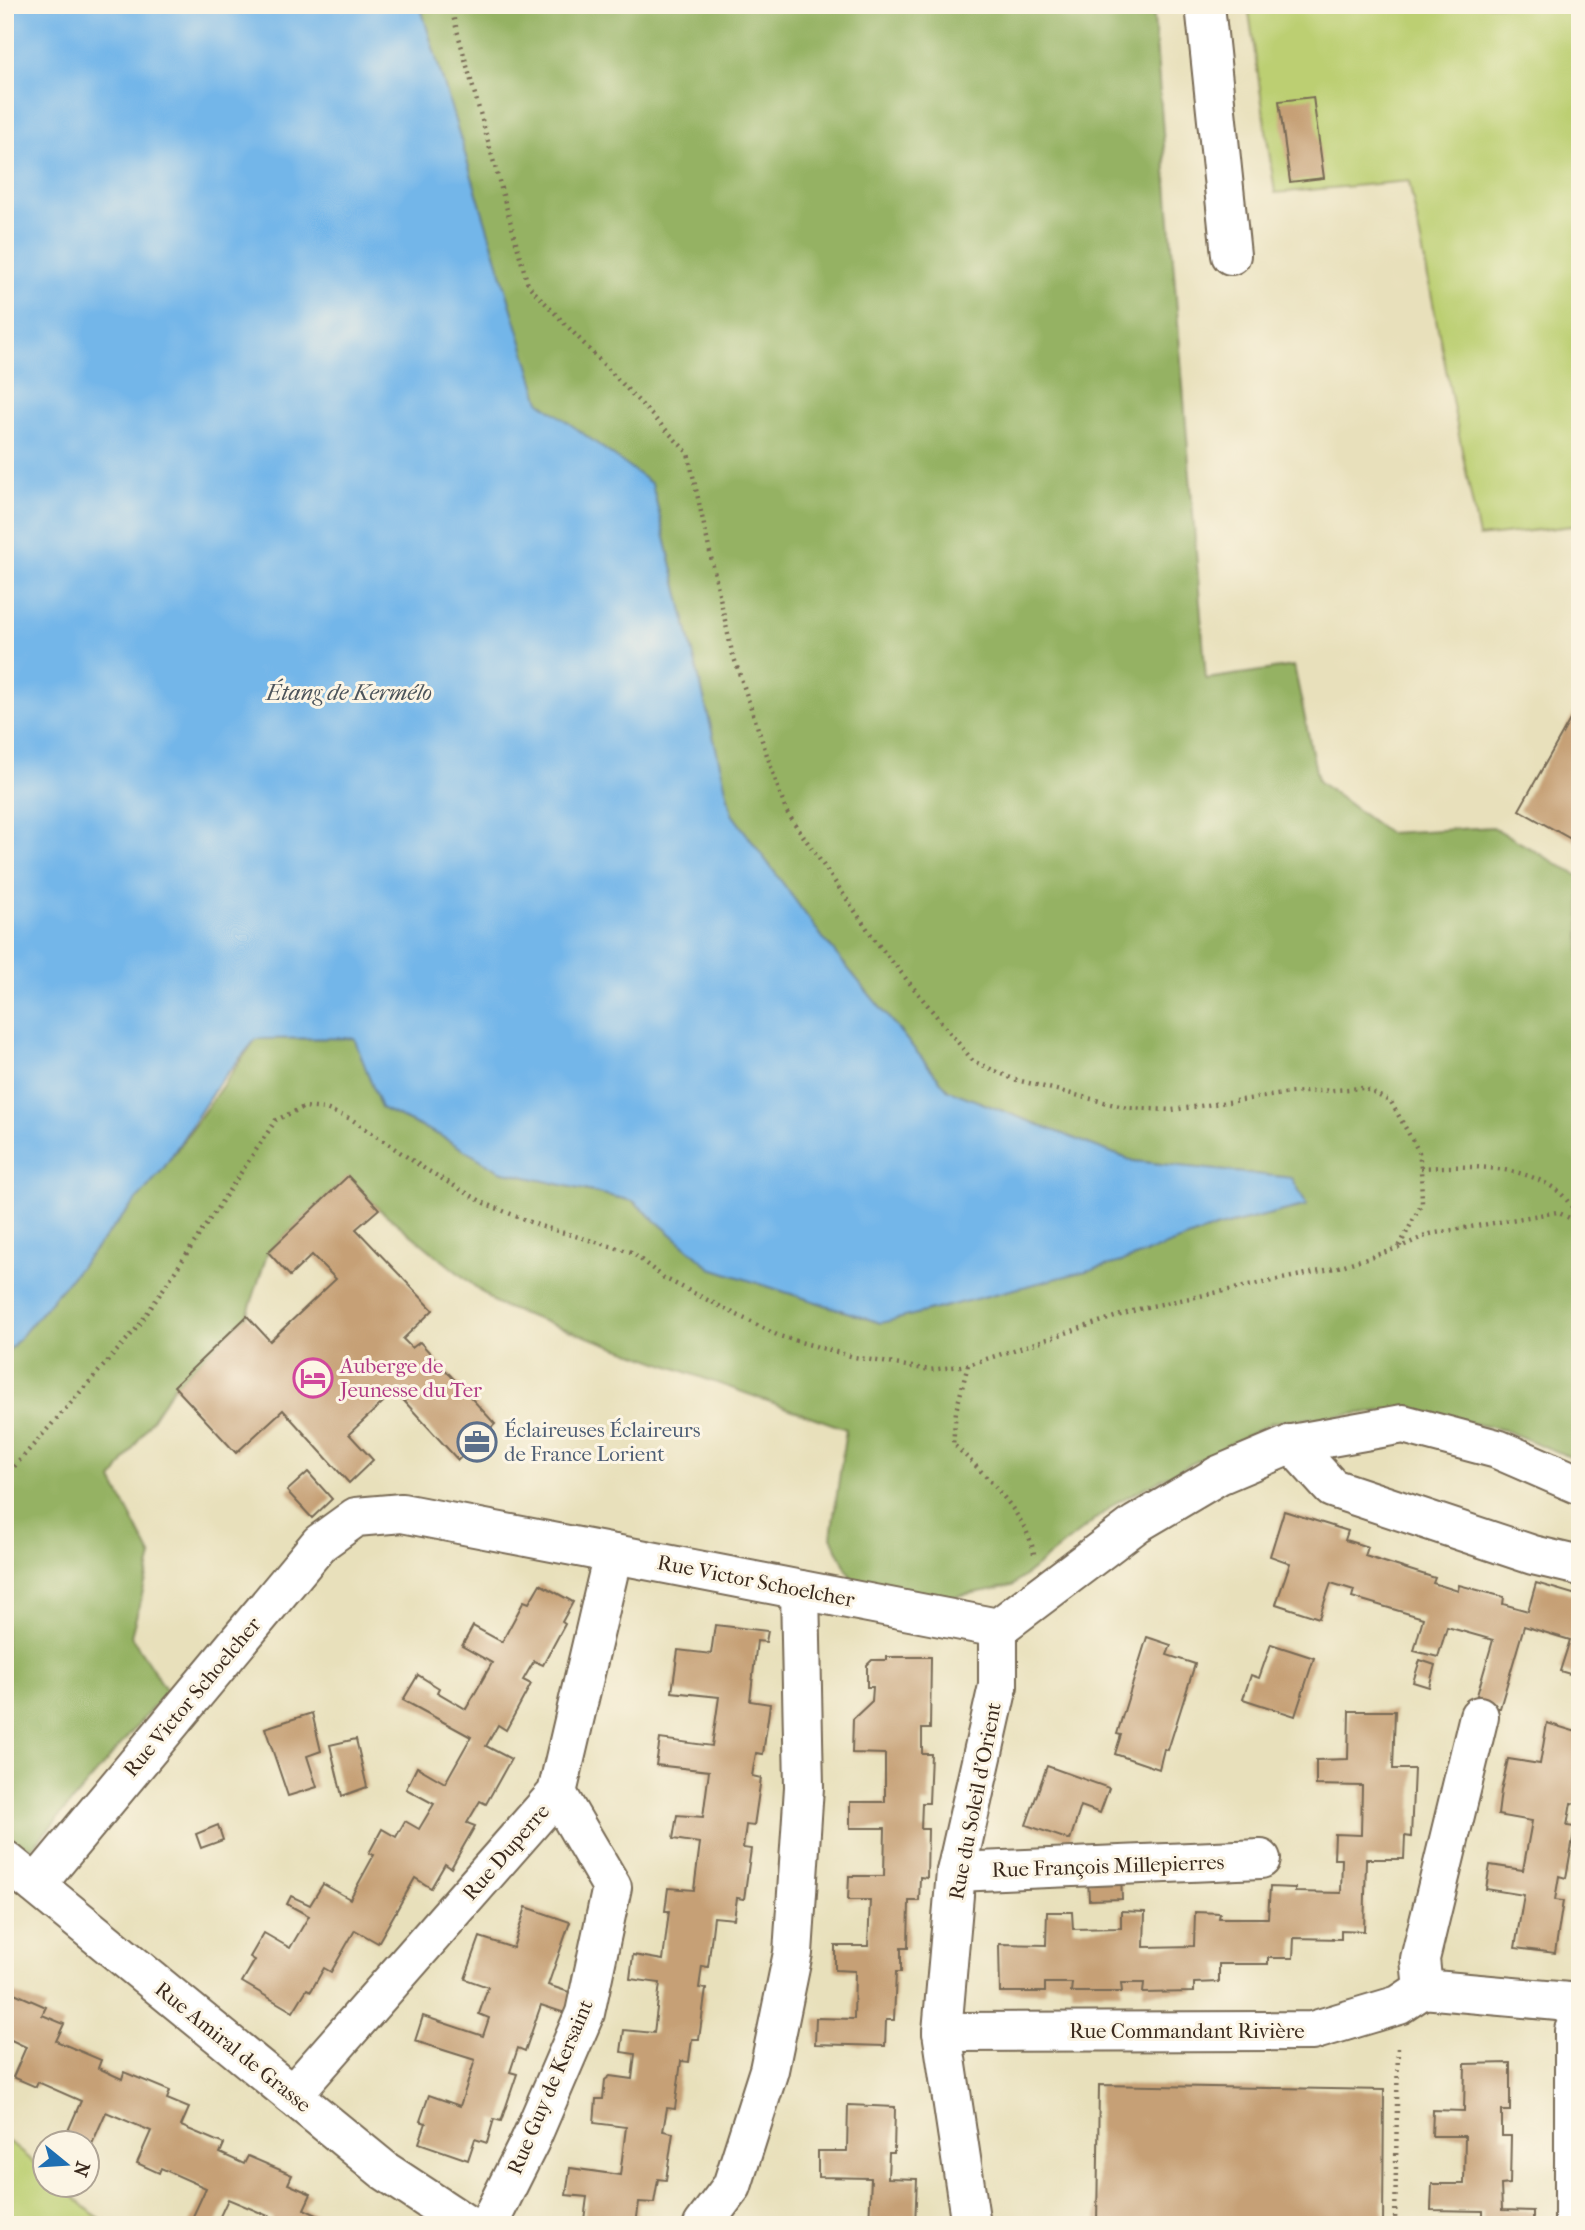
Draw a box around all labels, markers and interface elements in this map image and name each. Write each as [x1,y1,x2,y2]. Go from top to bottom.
water label: Étang de Kermélo [264,678,432,706]
place label: Auberge de Jeunesse du Ter [338,1354,482,1402]
hotel icon: Auberge de Jeunesse du Ter [292,1357,334,1399]
place label: Éclaireuses Éclaireurs de France Lorient [504,1418,701,1466]
office icon: Éclaireuses Éclaireurs de France Lorient [456,1421,498,1463]
street label: Rue Victor Schoelcher [655,1550,857,1612]
street label: Rue Victor Schoelcher [118,1612,266,1781]
street label: Rue du Soleil d'Orient [944,1700,1006,1902]
street label: Rue Duperre [458,1799,554,1905]
street label: Rue François Millepierres [991,1850,1225,1882]
street label: Rue Amiral de Grasse [150,1977,316,2117]
street label: Rue Guy de Kersaint [502,1996,598,2178]
street label: Rue Commandant Rivière [1069,2019,1305,2043]
north arrow [32,2128,102,2198]
text: N [68,2159,94,2180]

